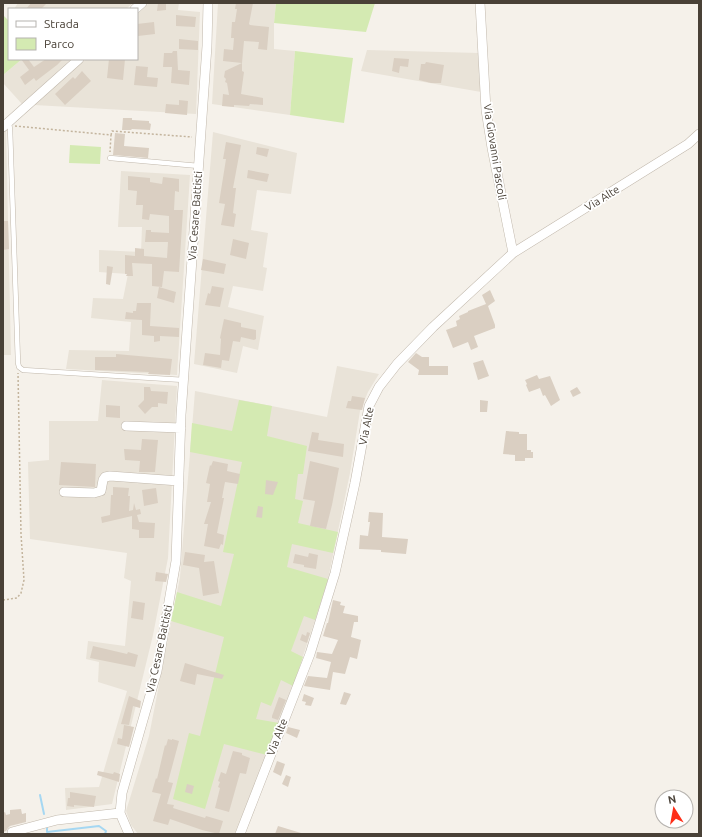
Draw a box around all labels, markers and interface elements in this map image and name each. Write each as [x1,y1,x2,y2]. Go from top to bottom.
legend [8,8,138,60]
text: Strada [44,17,79,30]
text: Parco [44,37,74,50]
street label: Via Giovanni Pascoli [481,103,509,201]
street label: Via Cesare Battisti [186,171,204,261]
street label: Via Alte [582,183,622,213]
street label: Via Alte [356,406,376,446]
street label: Via Cesare Battisti [144,604,174,694]
street label: Via Alte [264,717,290,757]
north arrow [654,789,694,829]
text: N [667,793,677,806]

